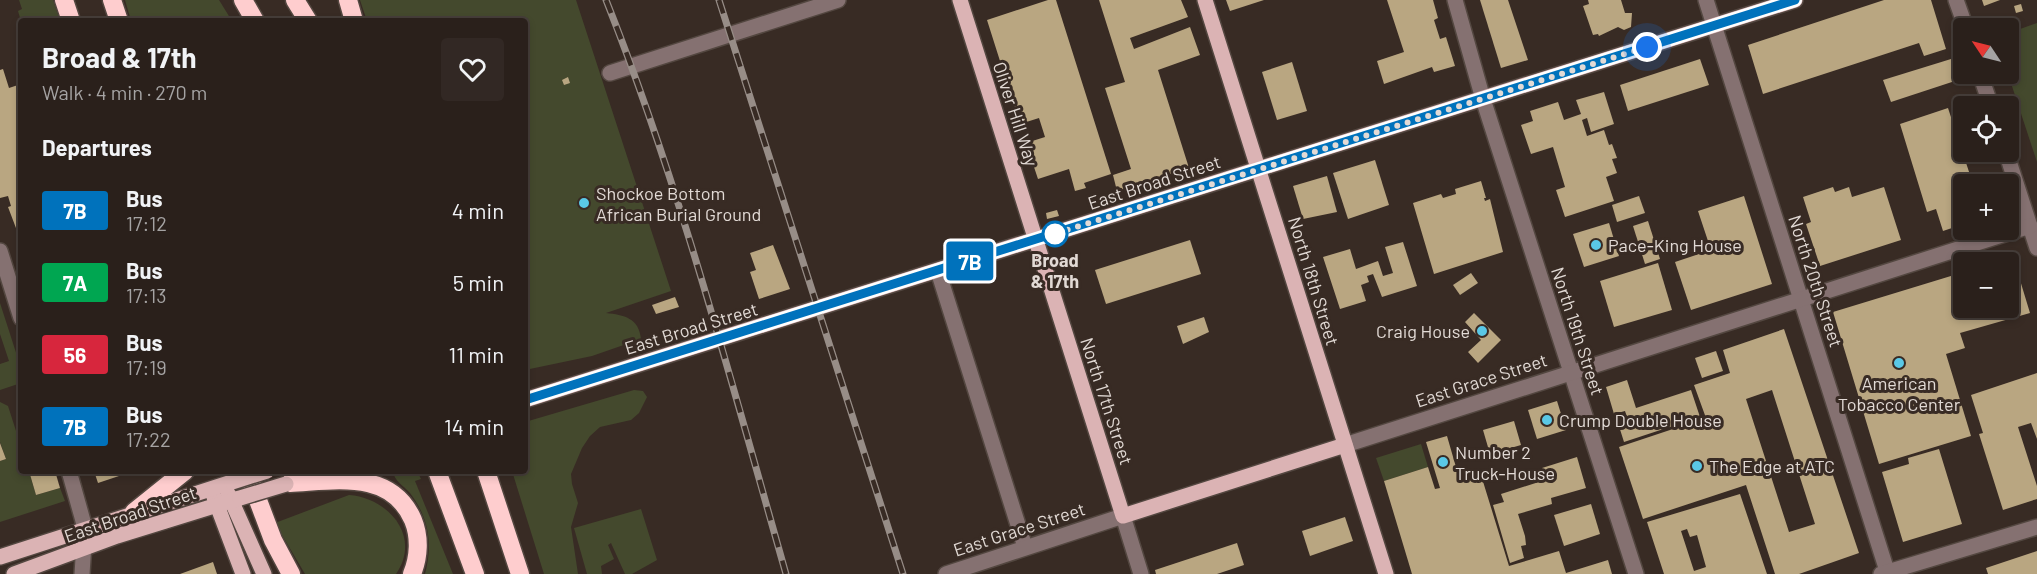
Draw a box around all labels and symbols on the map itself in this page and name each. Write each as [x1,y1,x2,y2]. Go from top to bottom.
north arrow [1953,18,2019,84]
your location [1632,32,1662,62]
street label: Oliver Hill Way [989,59,1043,169]
street label: East Broad Street [1085,150,1223,214]
place label: Shockoe Bottom African Burial Ground [596,182,761,225]
marker: Shockoe Bottom African Burial Ground [577,196,591,210]
street label: North 20th Street [1784,212,1848,350]
street label: North 18th Street [1284,214,1344,348]
marker: Broad & 17th [1042,221,1068,247]
place label: Pace-King House [1608,234,1742,256]
marker: Pace-King House [1589,238,1603,252]
line badge: 7B [943,242,997,280]
place label: Broad & 17th [1031,249,1079,292]
street label: North 19th Street [1547,264,1609,398]
street label: East Broad Street [622,297,760,359]
place label: Craig House [1376,320,1470,342]
marker: Craig House [1475,324,1489,338]
street label: North 17th Street [1076,335,1138,467]
street label: East Grace Street [1412,348,1550,412]
marker: American Tobacco Center [1892,356,1906,370]
place label: American Tobacco Center [1838,372,1961,415]
place label: Crump Double House [1559,409,1722,431]
marker: Crump Double House [1540,413,1554,427]
place label: Number 2 Truck-House [1455,441,1555,484]
marker: Number 2 Truck-House [1436,455,1450,469]
place label: The Edge at ATC [1709,455,1835,477]
marker: The Edge at ATC [1690,459,1704,473]
street label: East Broad Street [61,481,199,547]
street label: East Grace Street [950,497,1088,561]

